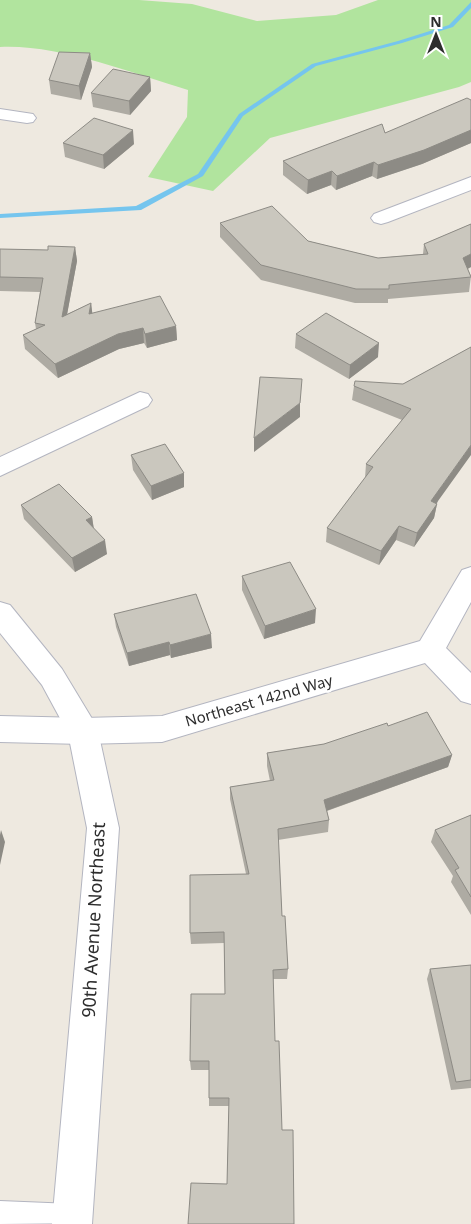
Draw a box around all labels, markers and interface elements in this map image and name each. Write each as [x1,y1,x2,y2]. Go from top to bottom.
north arrow [411,10,461,60]
text: N [430,12,442,31]
street label: Northeast 142nd Way [183,669,335,731]
street label: 90th Avenue Northeast [76,821,110,1018]

